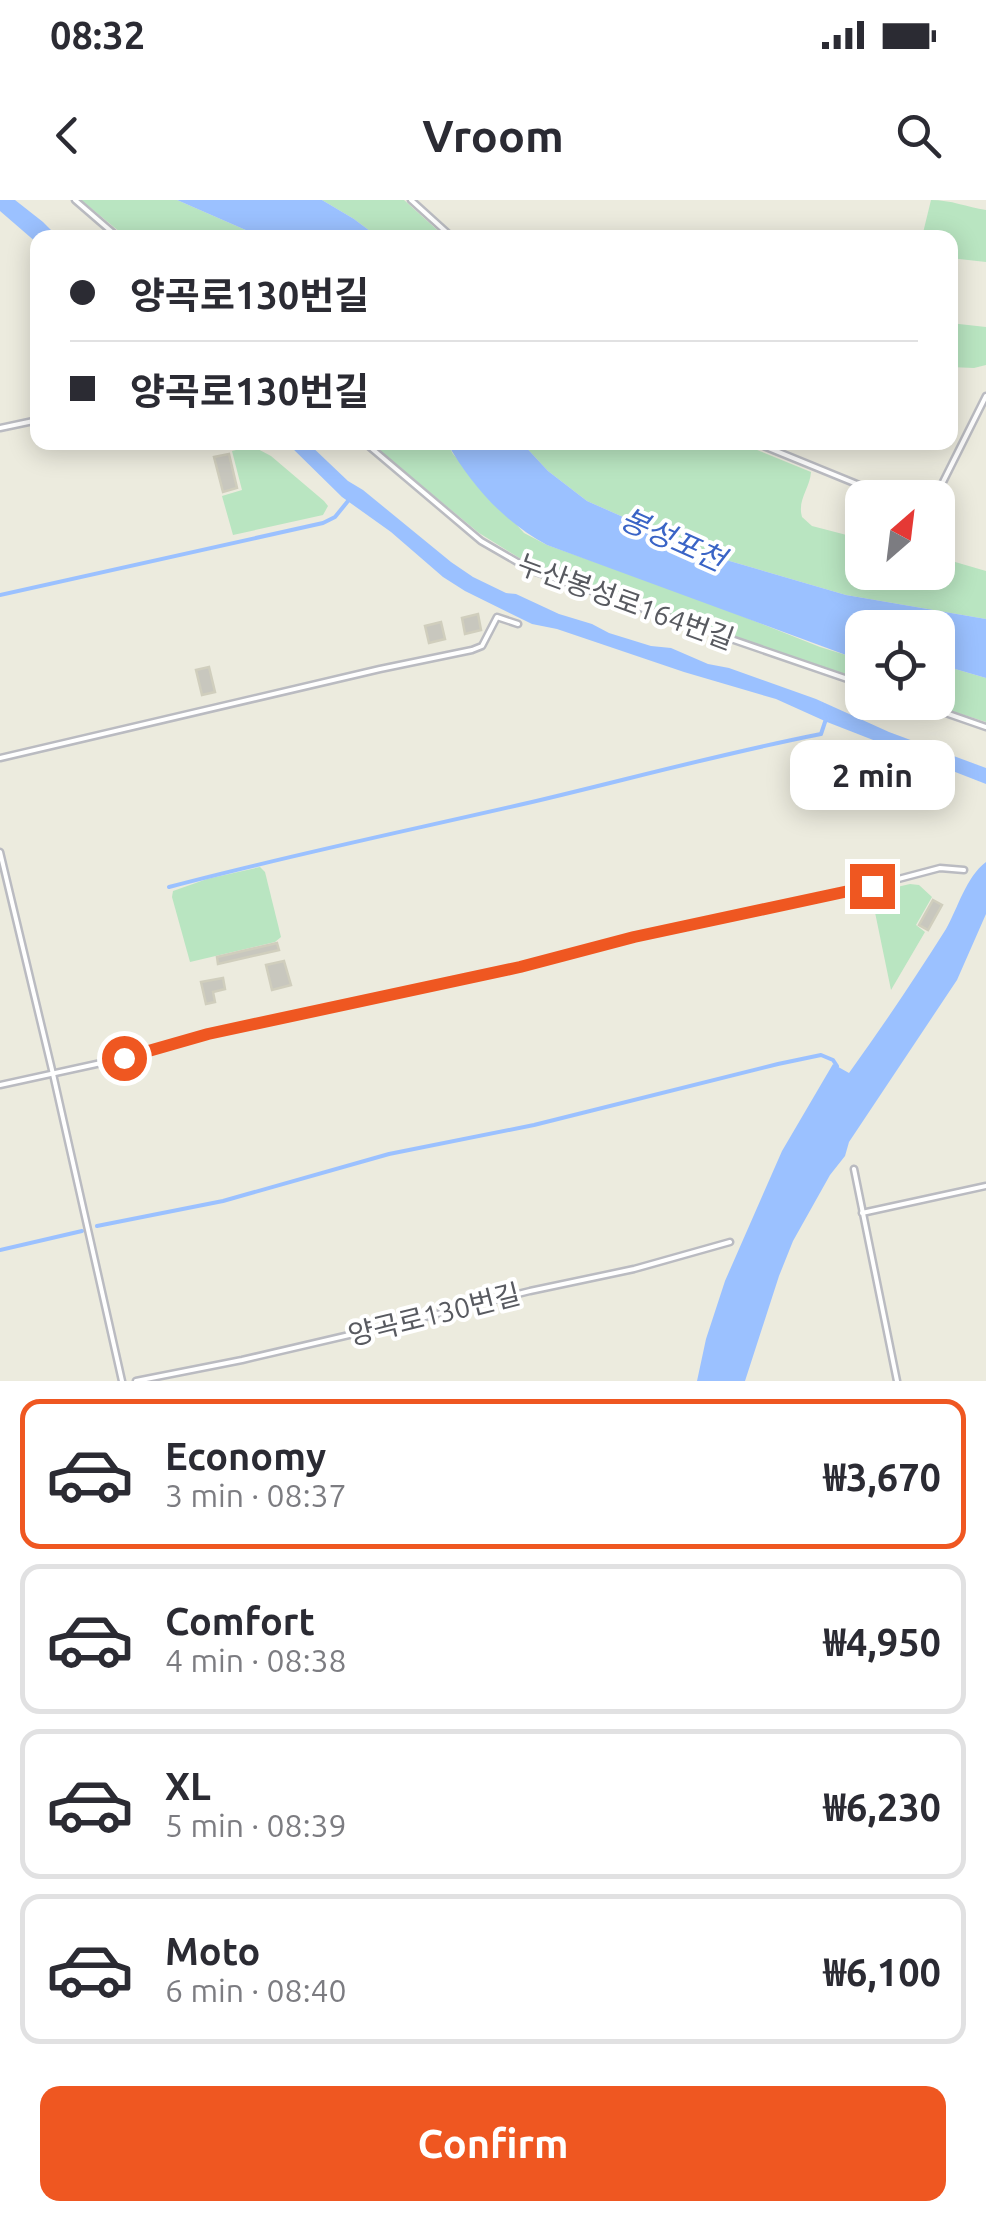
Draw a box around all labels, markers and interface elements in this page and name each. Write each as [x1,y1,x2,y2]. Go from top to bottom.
text: 08:32 [50,14,145,56]
icon: back [40,108,95,163]
icon: search [891,108,946,163]
text: Vroom [422,110,564,161]
text: 양곡로130번길 [130,274,369,316]
text: 양곡로130번길 [130,370,369,412]
north arrow [845,480,955,590]
map controls [845,480,955,720]
water label: 봉성포천 [616,501,733,578]
street label: 누산봉성로164번길 [514,547,738,655]
button: locate [845,610,955,720]
callout: 2 min [790,741,954,811]
text: 2 min [832,757,913,793]
route end [850,864,895,909]
route start [102,1036,147,1081]
street label: 양곡로130번길 [345,1278,523,1350]
icon: car [45,1429,135,1519]
text: Economy [165,1435,326,1477]
text: ₩3,670 [824,1456,941,1498]
text: 3 min · 08:37 [165,1477,347,1513]
icon: car [45,1594,135,1684]
text: Comfort [165,1600,315,1642]
text: ₩4,950 [824,1621,941,1663]
text: 4 min · 08:38 [165,1642,347,1678]
icon: car [45,1759,135,1849]
text: XL [165,1765,211,1807]
text: ₩6,230 [824,1786,941,1828]
text: 5 min · 08:39 [165,1807,347,1843]
icon: car [45,1924,135,2014]
text: Moto [165,1930,260,1972]
text: ₩6,100 [824,1951,941,1993]
text: 6 min · 08:40 [165,1972,347,2008]
button: Confirm [40,2086,946,2201]

